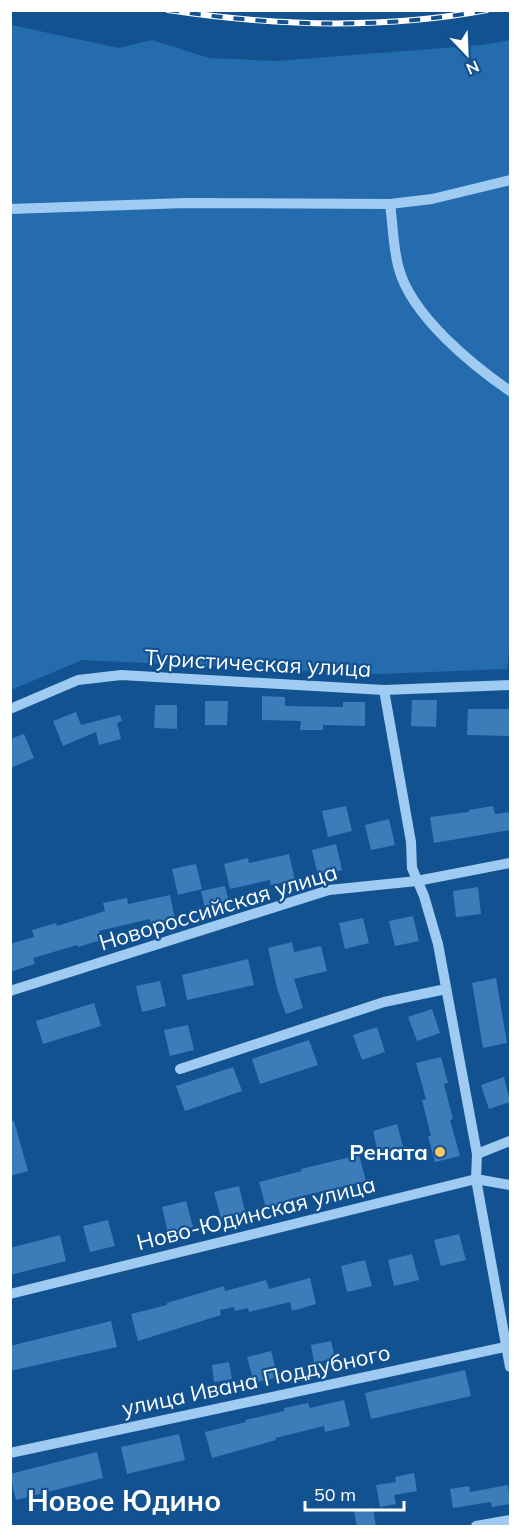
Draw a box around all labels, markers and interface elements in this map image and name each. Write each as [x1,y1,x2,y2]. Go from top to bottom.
north arrow [437,24,497,84]
text: N [463,56,482,79]
street label: Туристическая улица [144,643,372,683]
street label: Новороссийская улица [96,857,340,957]
place label: Рената [349,1138,428,1166]
marker: Рената [433,1145,447,1159]
street label: Ново-Юдинская улица [134,1170,378,1256]
street label: улица Ивана Поддубного [119,1338,393,1422]
scale bar [305,1474,404,1512]
district label: Новое Юдино [27,1483,221,1518]
text: 50 m [314,1483,356,1506]

